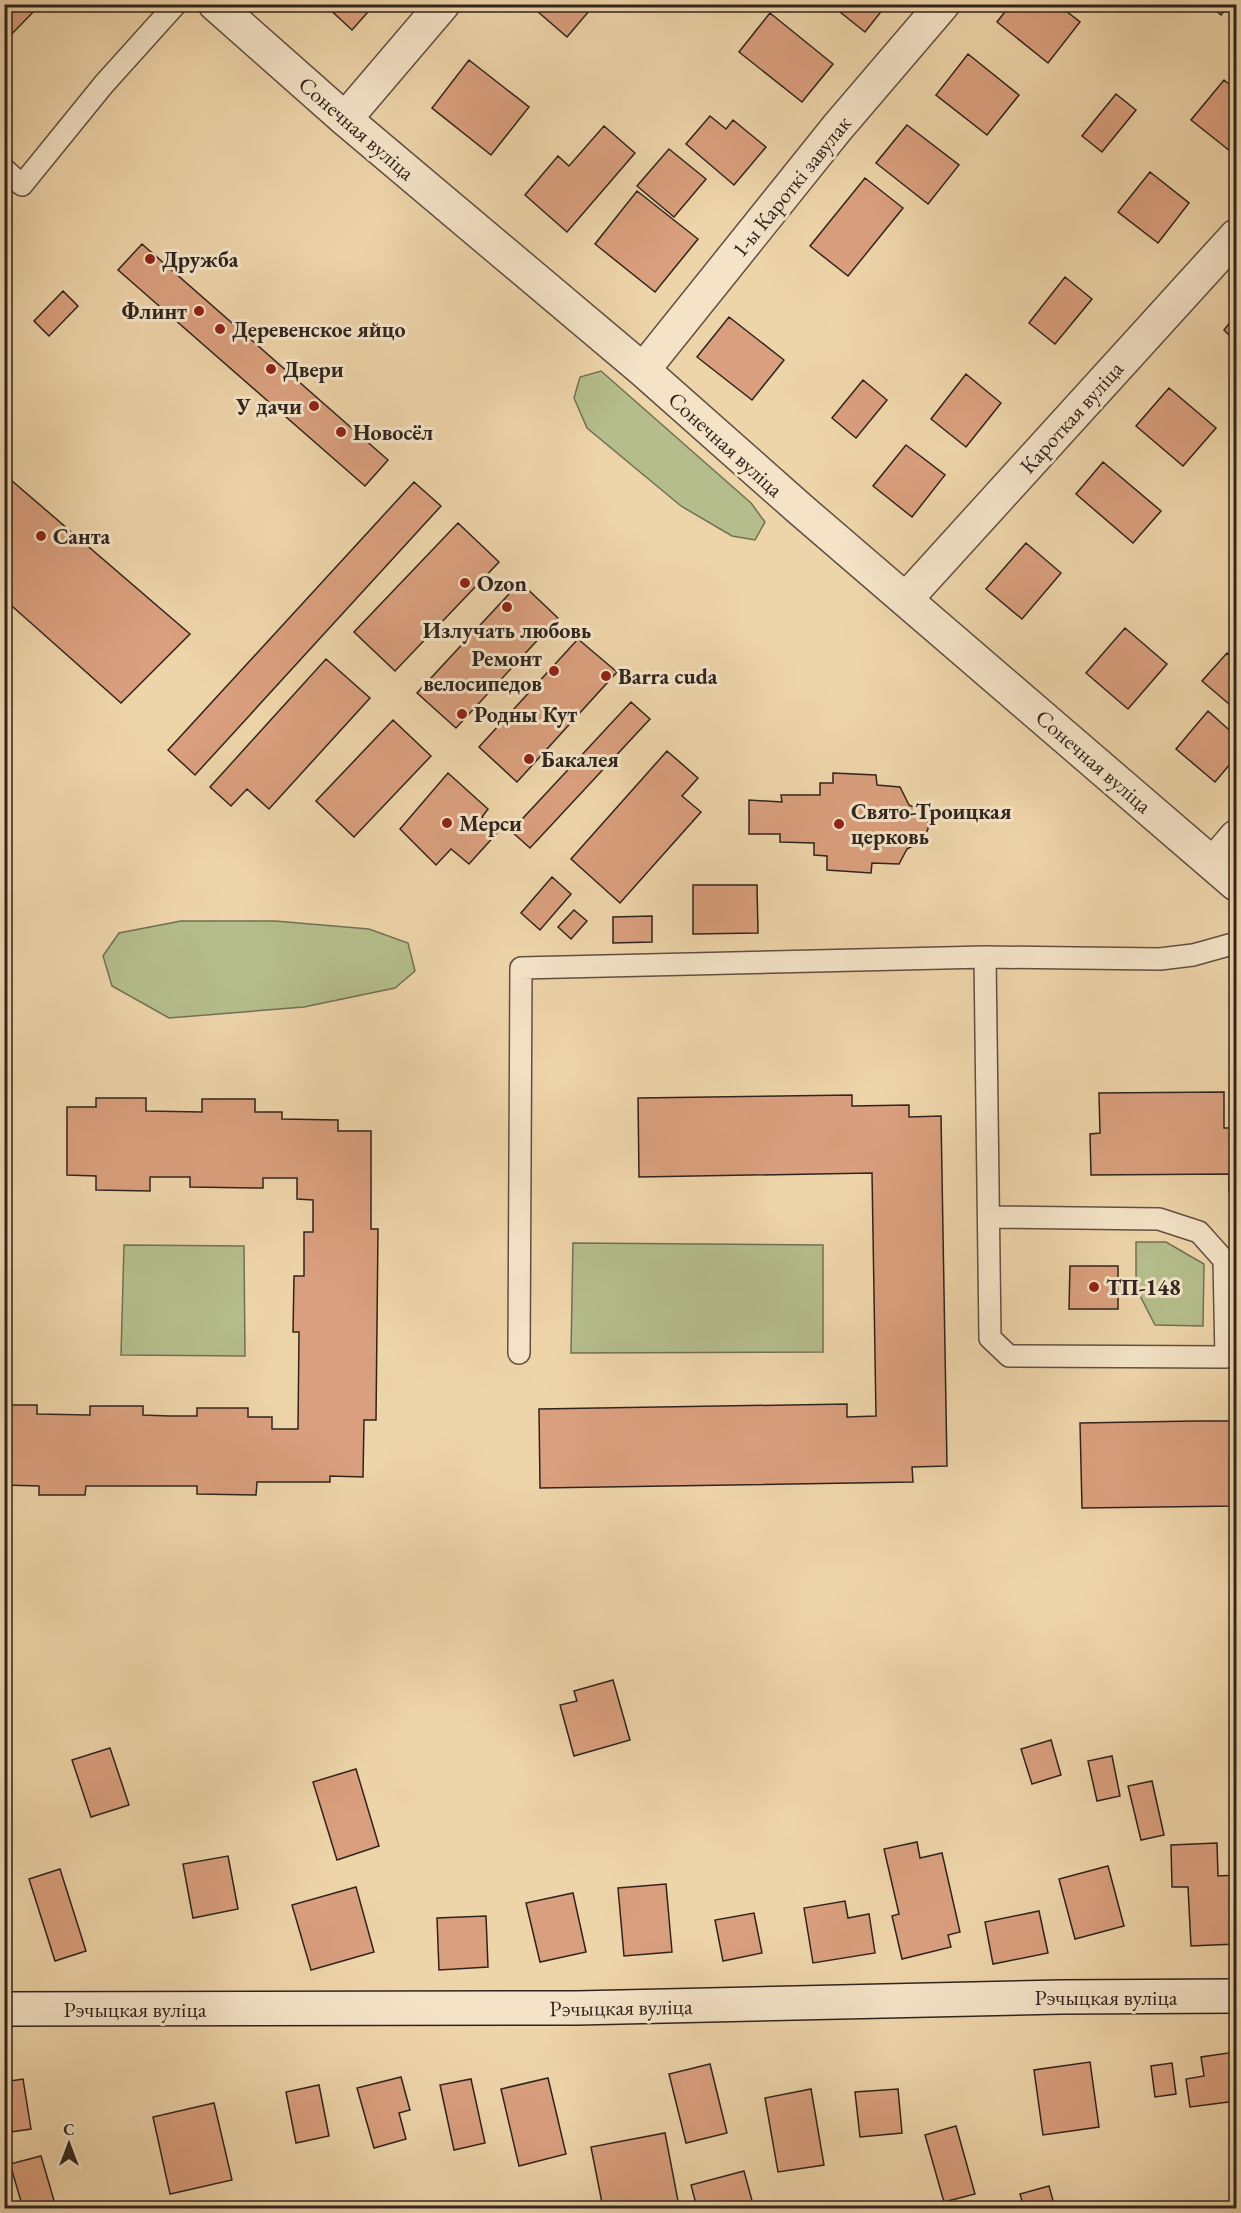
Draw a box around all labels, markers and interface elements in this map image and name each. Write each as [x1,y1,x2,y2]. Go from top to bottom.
street label: Сонечная вуліца [292,70,421,187]
street label: 1-ы Кароткі завулак [725,109,858,263]
place label: Дружба [162,245,239,274]
marker: Дружба [143,252,157,266]
place label: Флинт [122,297,187,326]
marker: Флинт [192,304,206,318]
place label: Деревенское яйцо [232,315,406,344]
marker: Деревенское яйцо [213,322,227,336]
place label: Двери [283,355,344,384]
street label: Кароткая вуліца [1013,355,1130,480]
marker: Двери [264,362,278,376]
street label: Сонечная вуліца [662,385,789,504]
place label: У дачи [235,392,302,421]
marker: У дачи [307,399,321,413]
place label: Новосёл [353,418,433,447]
marker: Новосёл [334,425,348,439]
place label: Санта [53,522,111,551]
marker: Санта [34,529,48,543]
place label: Ozon [477,569,527,598]
marker: Ozon [458,576,472,590]
marker: Излучать любовь [500,600,514,614]
place label: Излучать любовь [423,616,591,645]
place label: Ремонт велосипедов [423,644,542,698]
place label: Barra cuda [618,662,718,691]
marker: Ремонт велосипедов [547,664,561,678]
marker: Barra cuda [599,669,613,683]
place label: Родны Кут [474,700,577,729]
street label: Сонечная вуліца [1029,703,1158,820]
marker: Родны Кут [455,707,469,721]
place label: Бакалея [541,745,619,774]
marker: Бакалея [522,752,536,766]
place label: Свято-Троицкая церковь [851,797,1012,851]
place label: Мерси [459,809,522,838]
marker: Мерси [440,816,454,830]
marker: Свято-Троицкая церковь [832,817,846,831]
place label: ТП-148 [1106,1273,1181,1302]
marker: ТП-148 [1087,1280,1101,1294]
street label: Рэчыцкая вуліца [1034,1983,1178,2012]
street label: Рэчыцкая вуліца [549,1992,693,2023]
street label: Рэчыцкая вуліца [63,1995,207,2024]
north arrow [39,2114,99,2174]
text: С [63,2119,75,2140]

